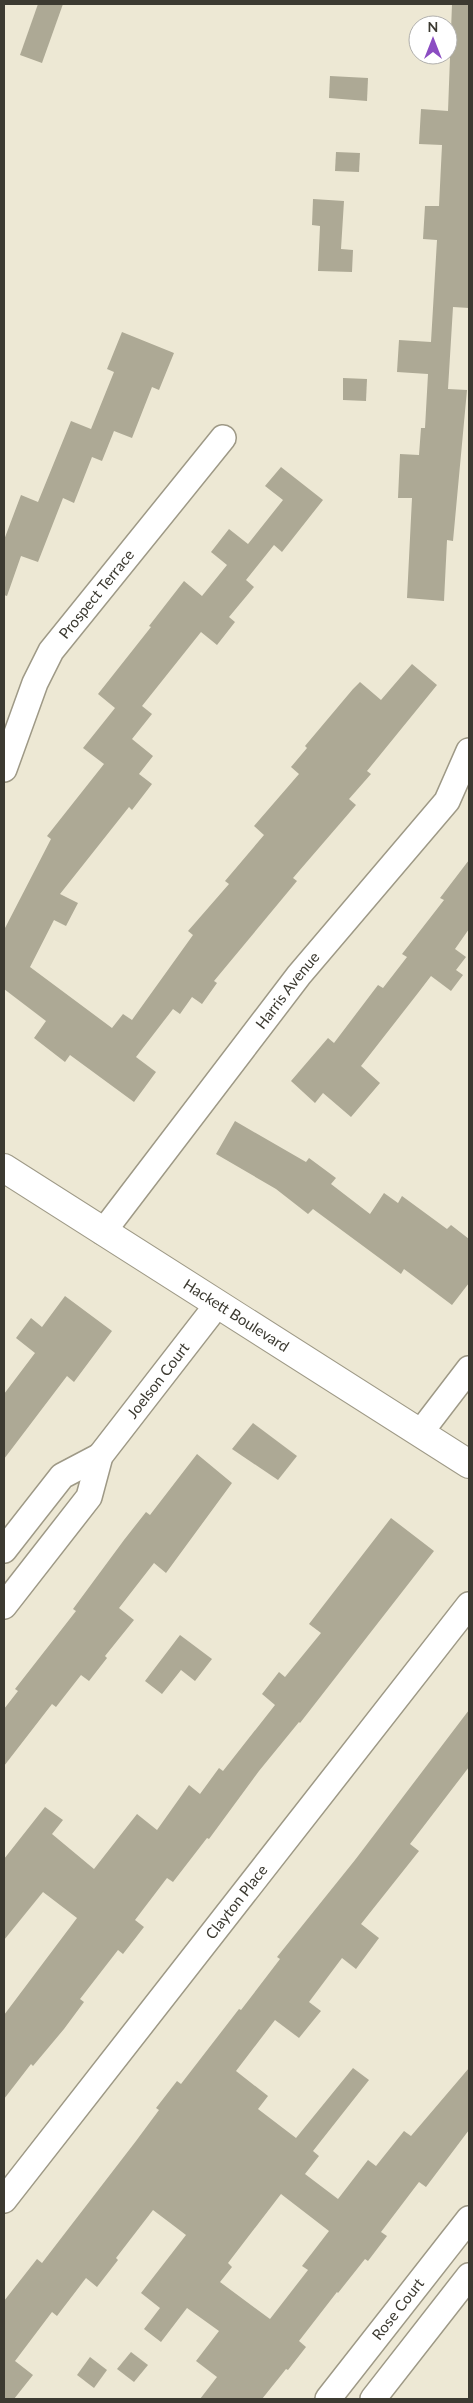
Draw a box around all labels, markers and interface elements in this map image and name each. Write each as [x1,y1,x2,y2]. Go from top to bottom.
north arrow [408,15,458,65]
text: N [428,18,438,35]
street label: Prospect Terrace [55,545,137,642]
street label: Harris Avenue [251,948,323,1032]
street label: Hackett Boulevard [180,1275,293,1355]
street label: Joelson Court [123,1338,193,1421]
street label: Clayton Place [201,1861,271,1942]
street label: Rose Court [368,2274,428,2343]

